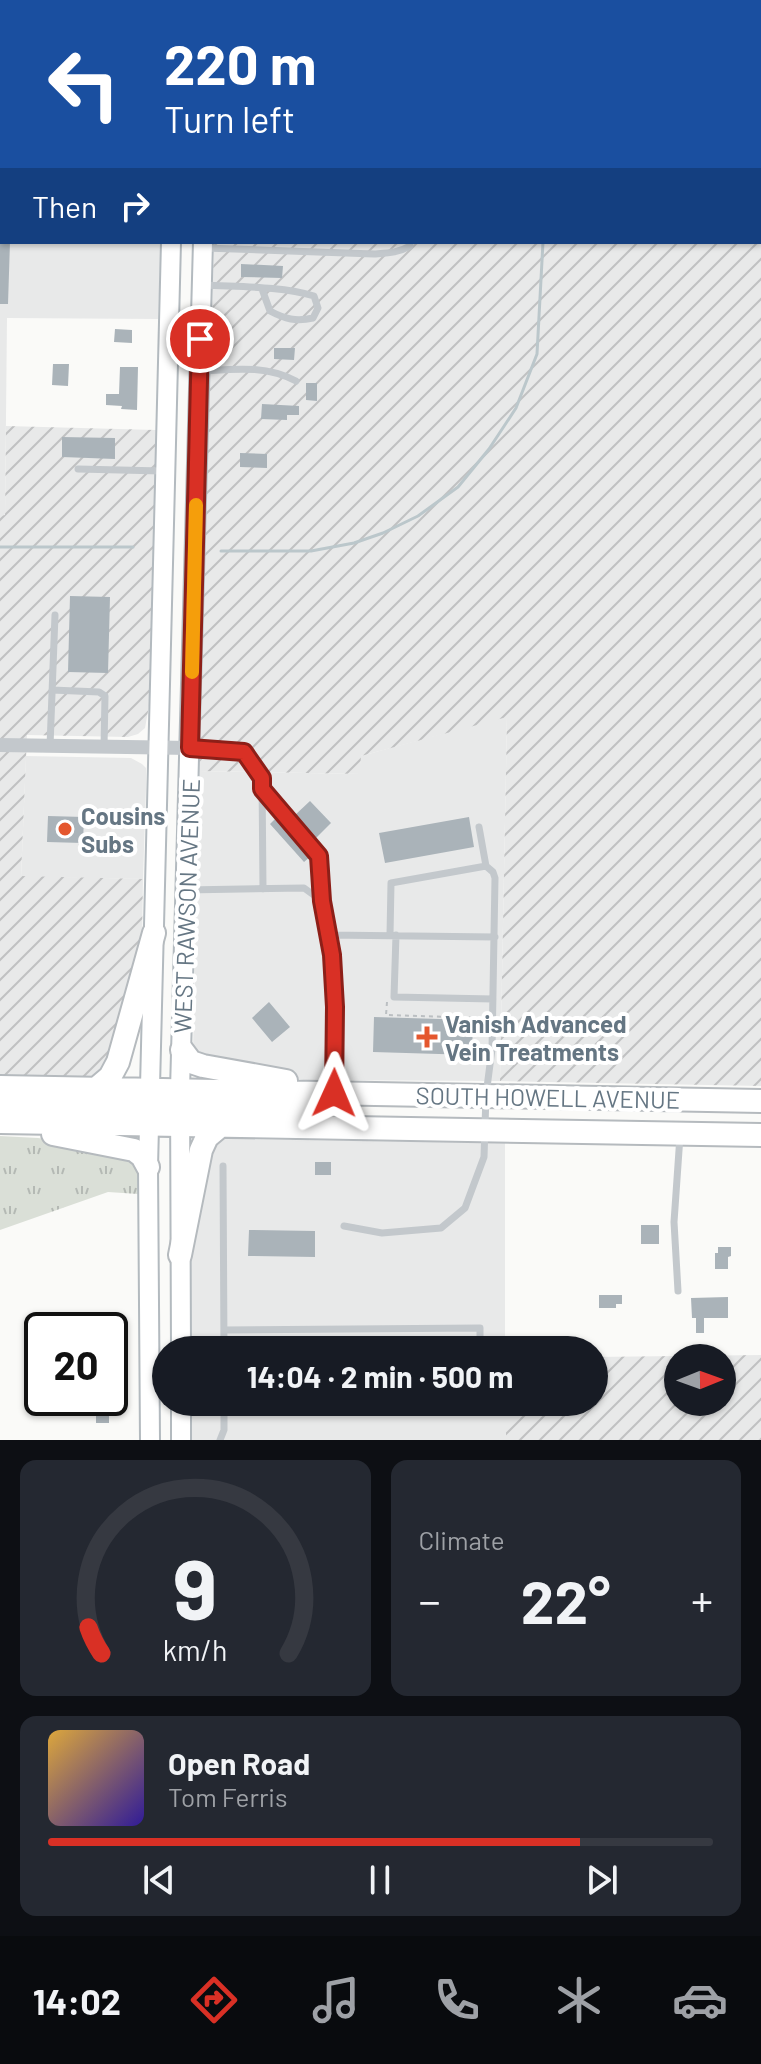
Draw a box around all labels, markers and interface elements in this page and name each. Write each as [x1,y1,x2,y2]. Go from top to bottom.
text: 220 m [164,29,317,96]
icon: left [32,32,136,136]
text: Turn left [164,97,295,140]
icon: right [113,184,157,228]
text: Then [32,188,97,224]
pin [166,305,234,373]
icon: arrive [178,317,222,361]
street label: WEST RAWSON AVENUE [167,778,205,1034]
place label: Cousins Subs [81,801,165,858]
marker: Cousins Subs [56,820,74,838]
place label: Vanish Advanced Vein Treatments [445,1009,627,1066]
marker: Vanish Advanced Vein Treatments [416,1026,438,1048]
position arrow [292,1051,376,1135]
street label: SOUTH HOWELL AVENUE [416,1080,680,1114]
speed limit sign: 20 [24,1312,128,1416]
north arrow [664,1344,736,1416]
map controls [664,1344,736,1416]
text: 14:04 · 2 min · 500 m [247,1358,513,1394]
text: Climate [419,1524,505,1555]
text: 9 [173,1537,217,1637]
text: 22° [521,1564,611,1636]
text: − [419,1573,441,1626]
text: + [691,1573,713,1626]
text: km/h [163,1632,228,1667]
text: Open Road [168,1745,310,1781]
text: Tom Ferris [168,1781,288,1812]
icon: previous [137,1858,181,1902]
icon: pause [358,1858,402,1902]
icon: next [580,1858,624,1902]
icon: directions [186,1972,242,2028]
icon: music [308,1972,364,2028]
icon: phone [429,1972,485,2028]
icon: climate [551,1972,607,2028]
icon: car [672,1972,728,2028]
text: 14:02 [33,1979,121,2022]

